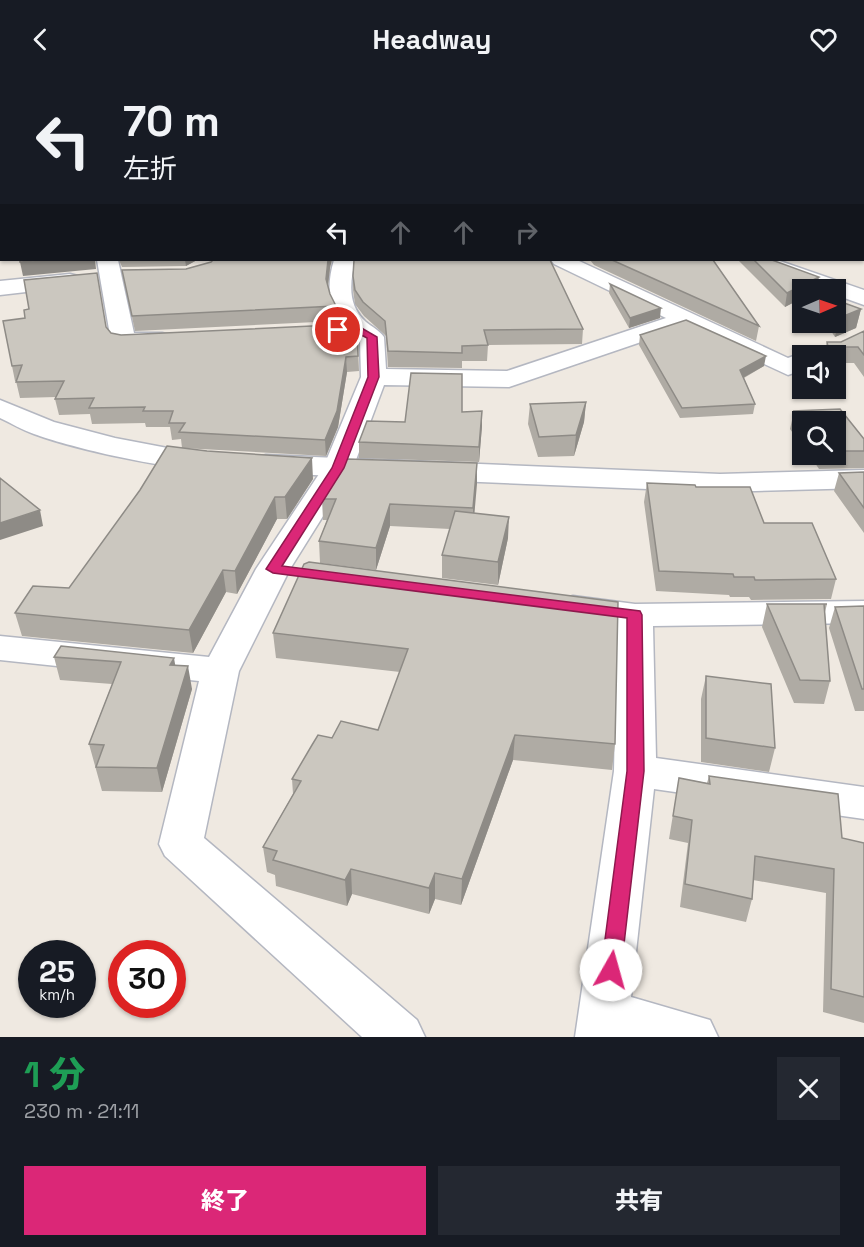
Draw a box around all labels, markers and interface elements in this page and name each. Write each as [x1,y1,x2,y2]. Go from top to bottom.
text: Headway [373,22,491,57]
icon: back [24,23,57,56]
icon: heart [807,23,840,56]
text: 70 m [123,95,220,148]
icon: left [24,102,102,180]
text: 左折 [123,151,177,186]
icon: left [321,216,354,249]
icon: ahead [384,216,417,249]
icon: ahead [447,216,480,249]
icon: right [510,216,543,249]
north arrow [792,279,846,333]
map controls [792,279,846,465]
pin [312,304,363,355]
icon: arrive [321,313,354,346]
button: sound [792,345,846,399]
button: search [792,411,846,465]
position arrow [579,938,643,1002]
speed limit sign: 30 [108,940,186,1018]
text: 25 [39,952,75,991]
text: km/h [39,985,75,1004]
text: 1 分 [24,1052,85,1098]
button: close [777,1057,840,1120]
text: 230 m · 21:11 [24,1098,139,1124]
button: 終了 [24,1166,426,1235]
button: 共有 [438,1166,840,1235]

